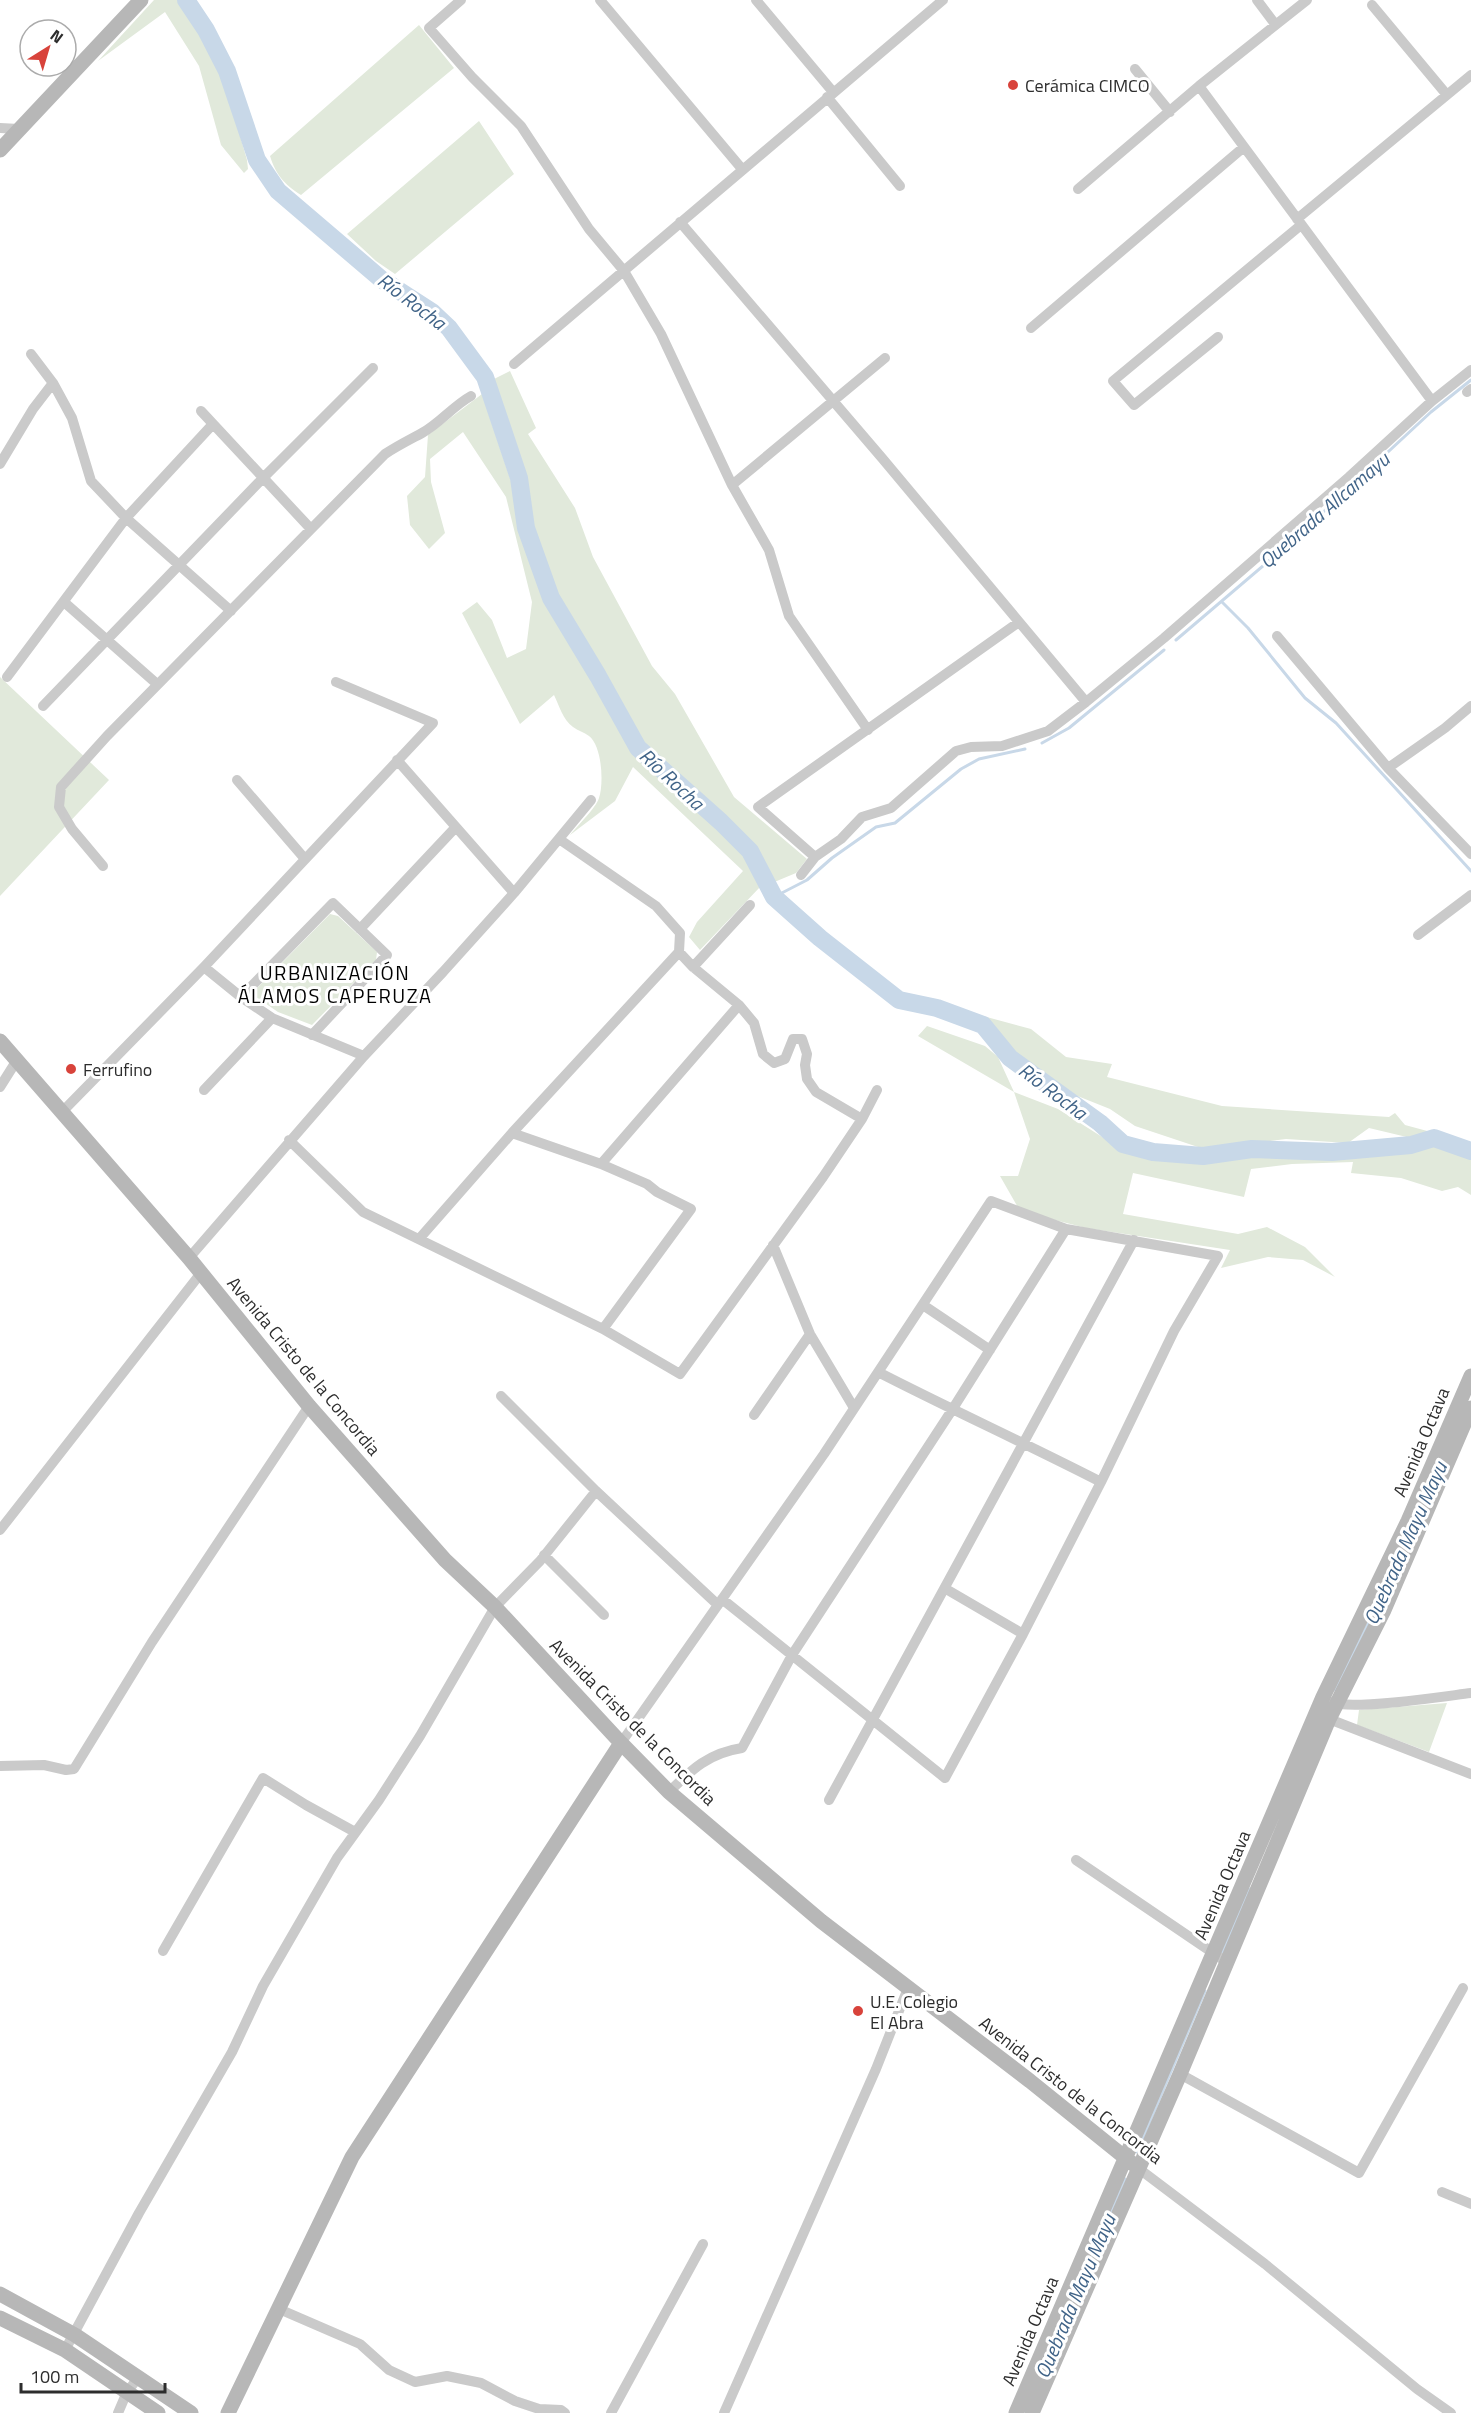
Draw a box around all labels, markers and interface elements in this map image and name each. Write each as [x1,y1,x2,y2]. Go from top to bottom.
north arrow [18,18,78,78]
text: N [45,23,69,49]
place label: Cerámica CIMCO [1025,72,1150,99]
marker: Cerámica CIMCO [1006,78,1020,92]
water label: Río Rocha [371,265,454,338]
water label: Quebrada Allcamayu [1252,444,1397,576]
water label: Río Rocha [633,741,712,818]
district label: URBANIZACIÓN ÁLAMOS CAPERUZA [238,957,432,1011]
water label: Río Rocha [1012,1055,1095,1128]
place label: Ferrufino [83,1056,152,1083]
marker: Ferrufino [64,1062,78,1076]
street label: Avenida Cristo de la Concordia [221,1271,387,1461]
street label: Avenida Octava [1386,1383,1456,1501]
water label: Quebrada Mayu Mayu [1355,1456,1455,1630]
street label: Avenida Cristo de la Concordia [543,1632,723,1812]
street label: Avenida Octava [1187,1826,1257,1944]
place label: U.E. Colegio El Abra [870,1988,958,2036]
marker: U.E. Colegio El Abra [851,2004,865,2018]
street label: Avenida Cristo de la Concordia [974,2010,1168,2170]
water label: Quebrada Mayu Mayu [1026,2208,1124,2383]
street label: Avenida Octava [995,2272,1065,2390]
scale bar [21,2356,165,2394]
text: 100 m [30,2363,79,2390]

